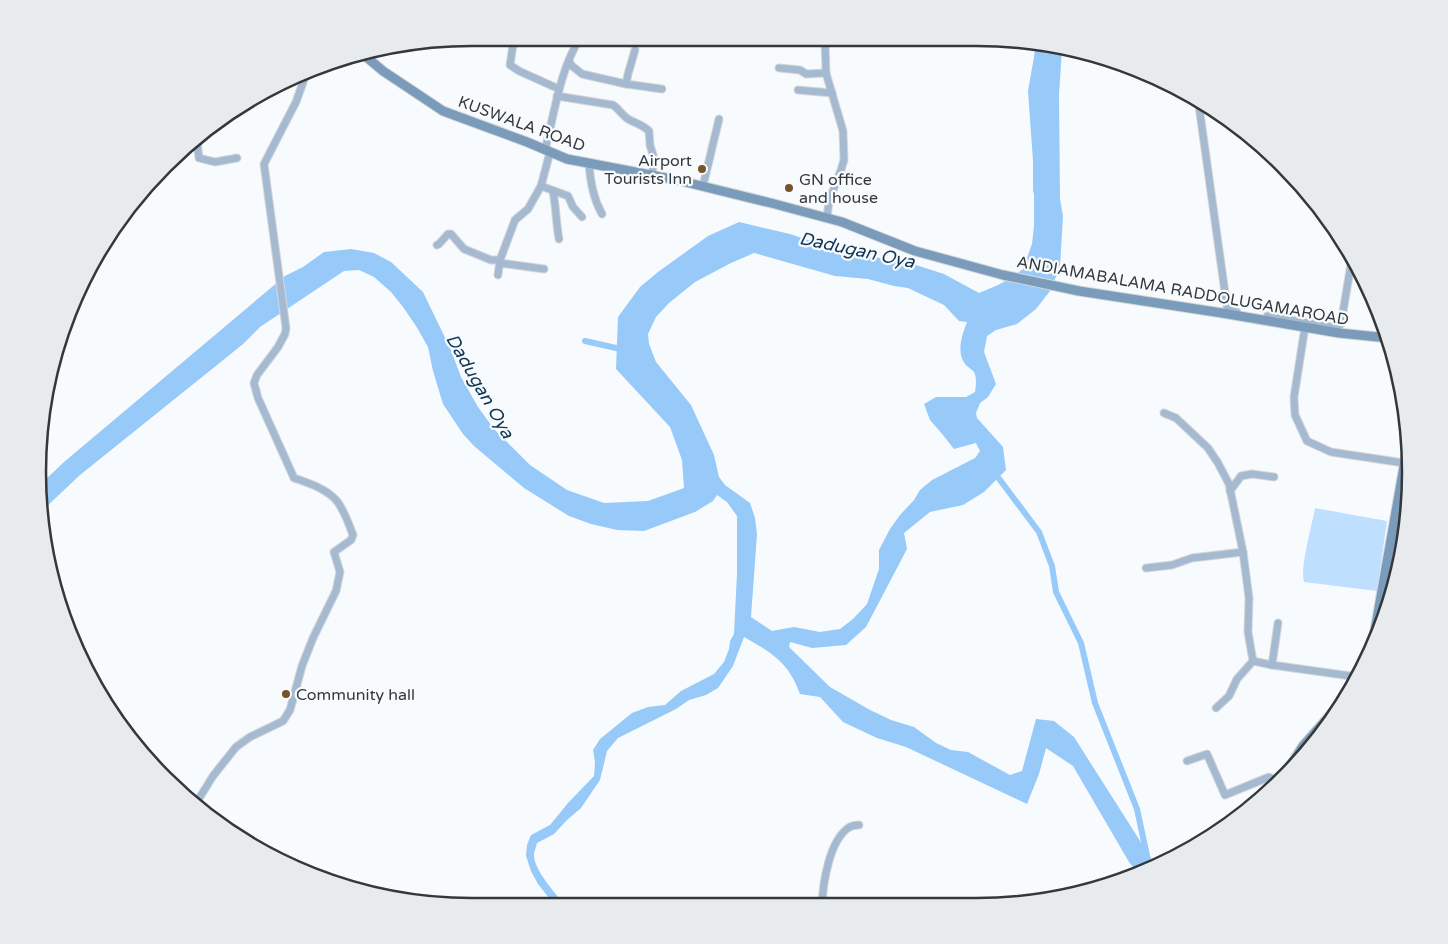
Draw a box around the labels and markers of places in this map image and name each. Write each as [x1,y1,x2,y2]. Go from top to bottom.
place label: Airport Tourists Inn [604,151,692,189]
marker: Airport Tourists Inn [696,163,708,175]
place label: GN office and house [799,170,878,208]
marker: GN office and house [783,182,795,194]
place label: Community hall [296,685,415,705]
marker: Community hall [280,688,292,700]

